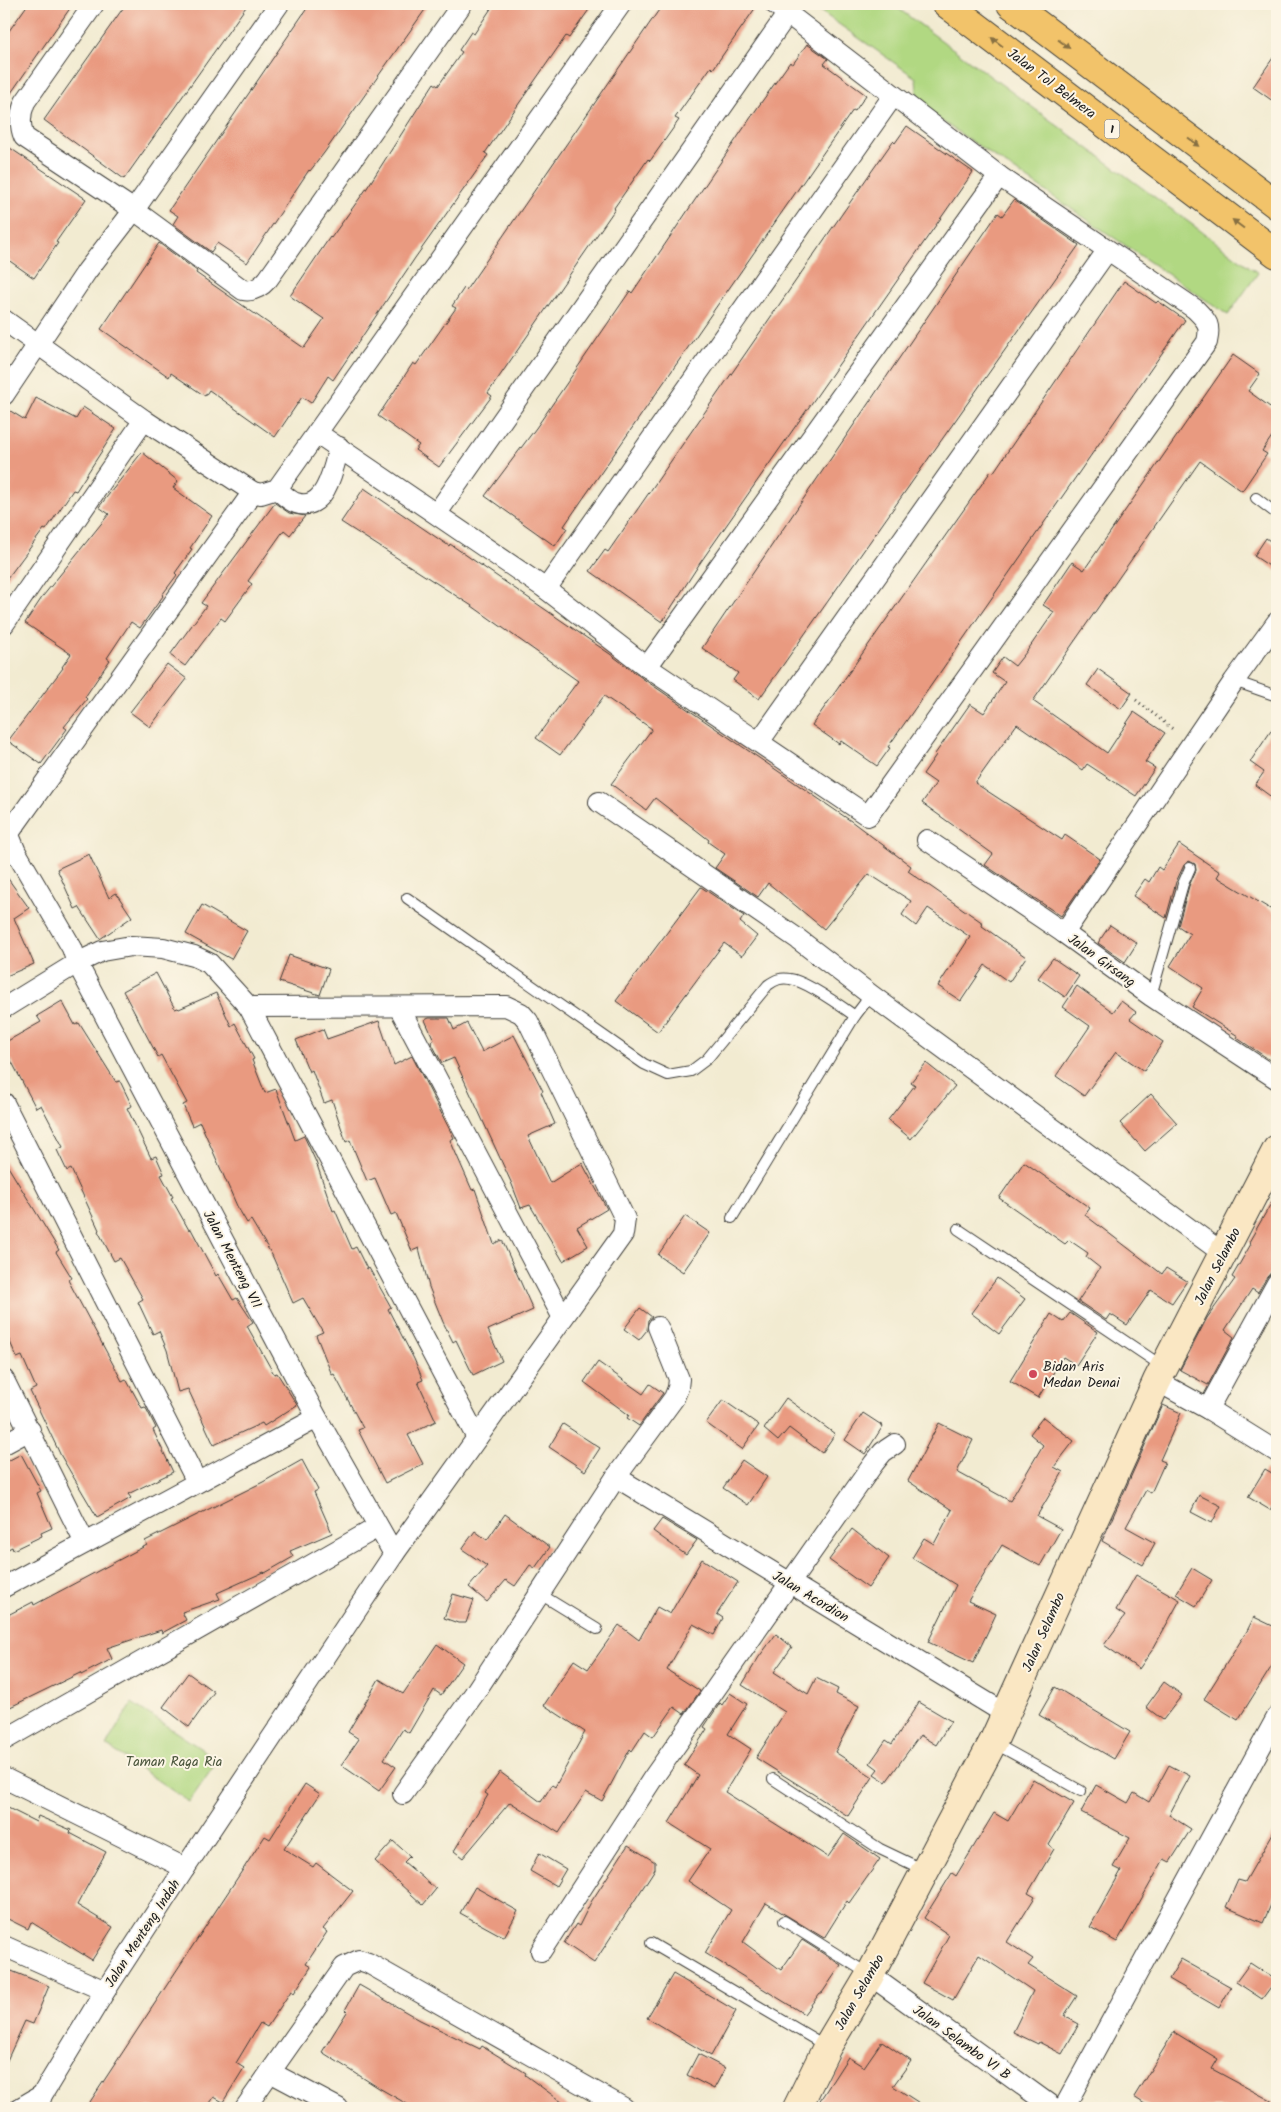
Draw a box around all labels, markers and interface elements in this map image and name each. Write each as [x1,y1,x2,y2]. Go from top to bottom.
one-way arrow [991,36,1004,47]
one-way arrow [1057,38,1070,49]
street label: Jalan Tol Belmera [1002,43,1100,125]
road number: 1 [1104,120,1120,138]
one-way arrow [1187,136,1200,147]
one-way arrow [1231,219,1245,229]
street label: Jalan Girsang [1063,929,1140,993]
street label: Jalan Menteng VII [197,1206,267,1313]
street label: Jalan Selambo [1189,1224,1247,1309]
place label: Bidan Aris Medan Denai [1043,1356,1120,1394]
marker: Bidan Aris Medan Denai [1027,1368,1039,1380]
street label: Jalan Acordion [768,1565,853,1628]
street label: Jalan Selambo [1017,1589,1071,1676]
park label: Taman Raga Ria [126,1751,222,1773]
street label: Jalan Menteng Indah [99,1875,186,1992]
street label: Jalan Selambo [829,1950,891,2035]
street label: Jalan Selambo VI B [908,2000,1015,2086]

